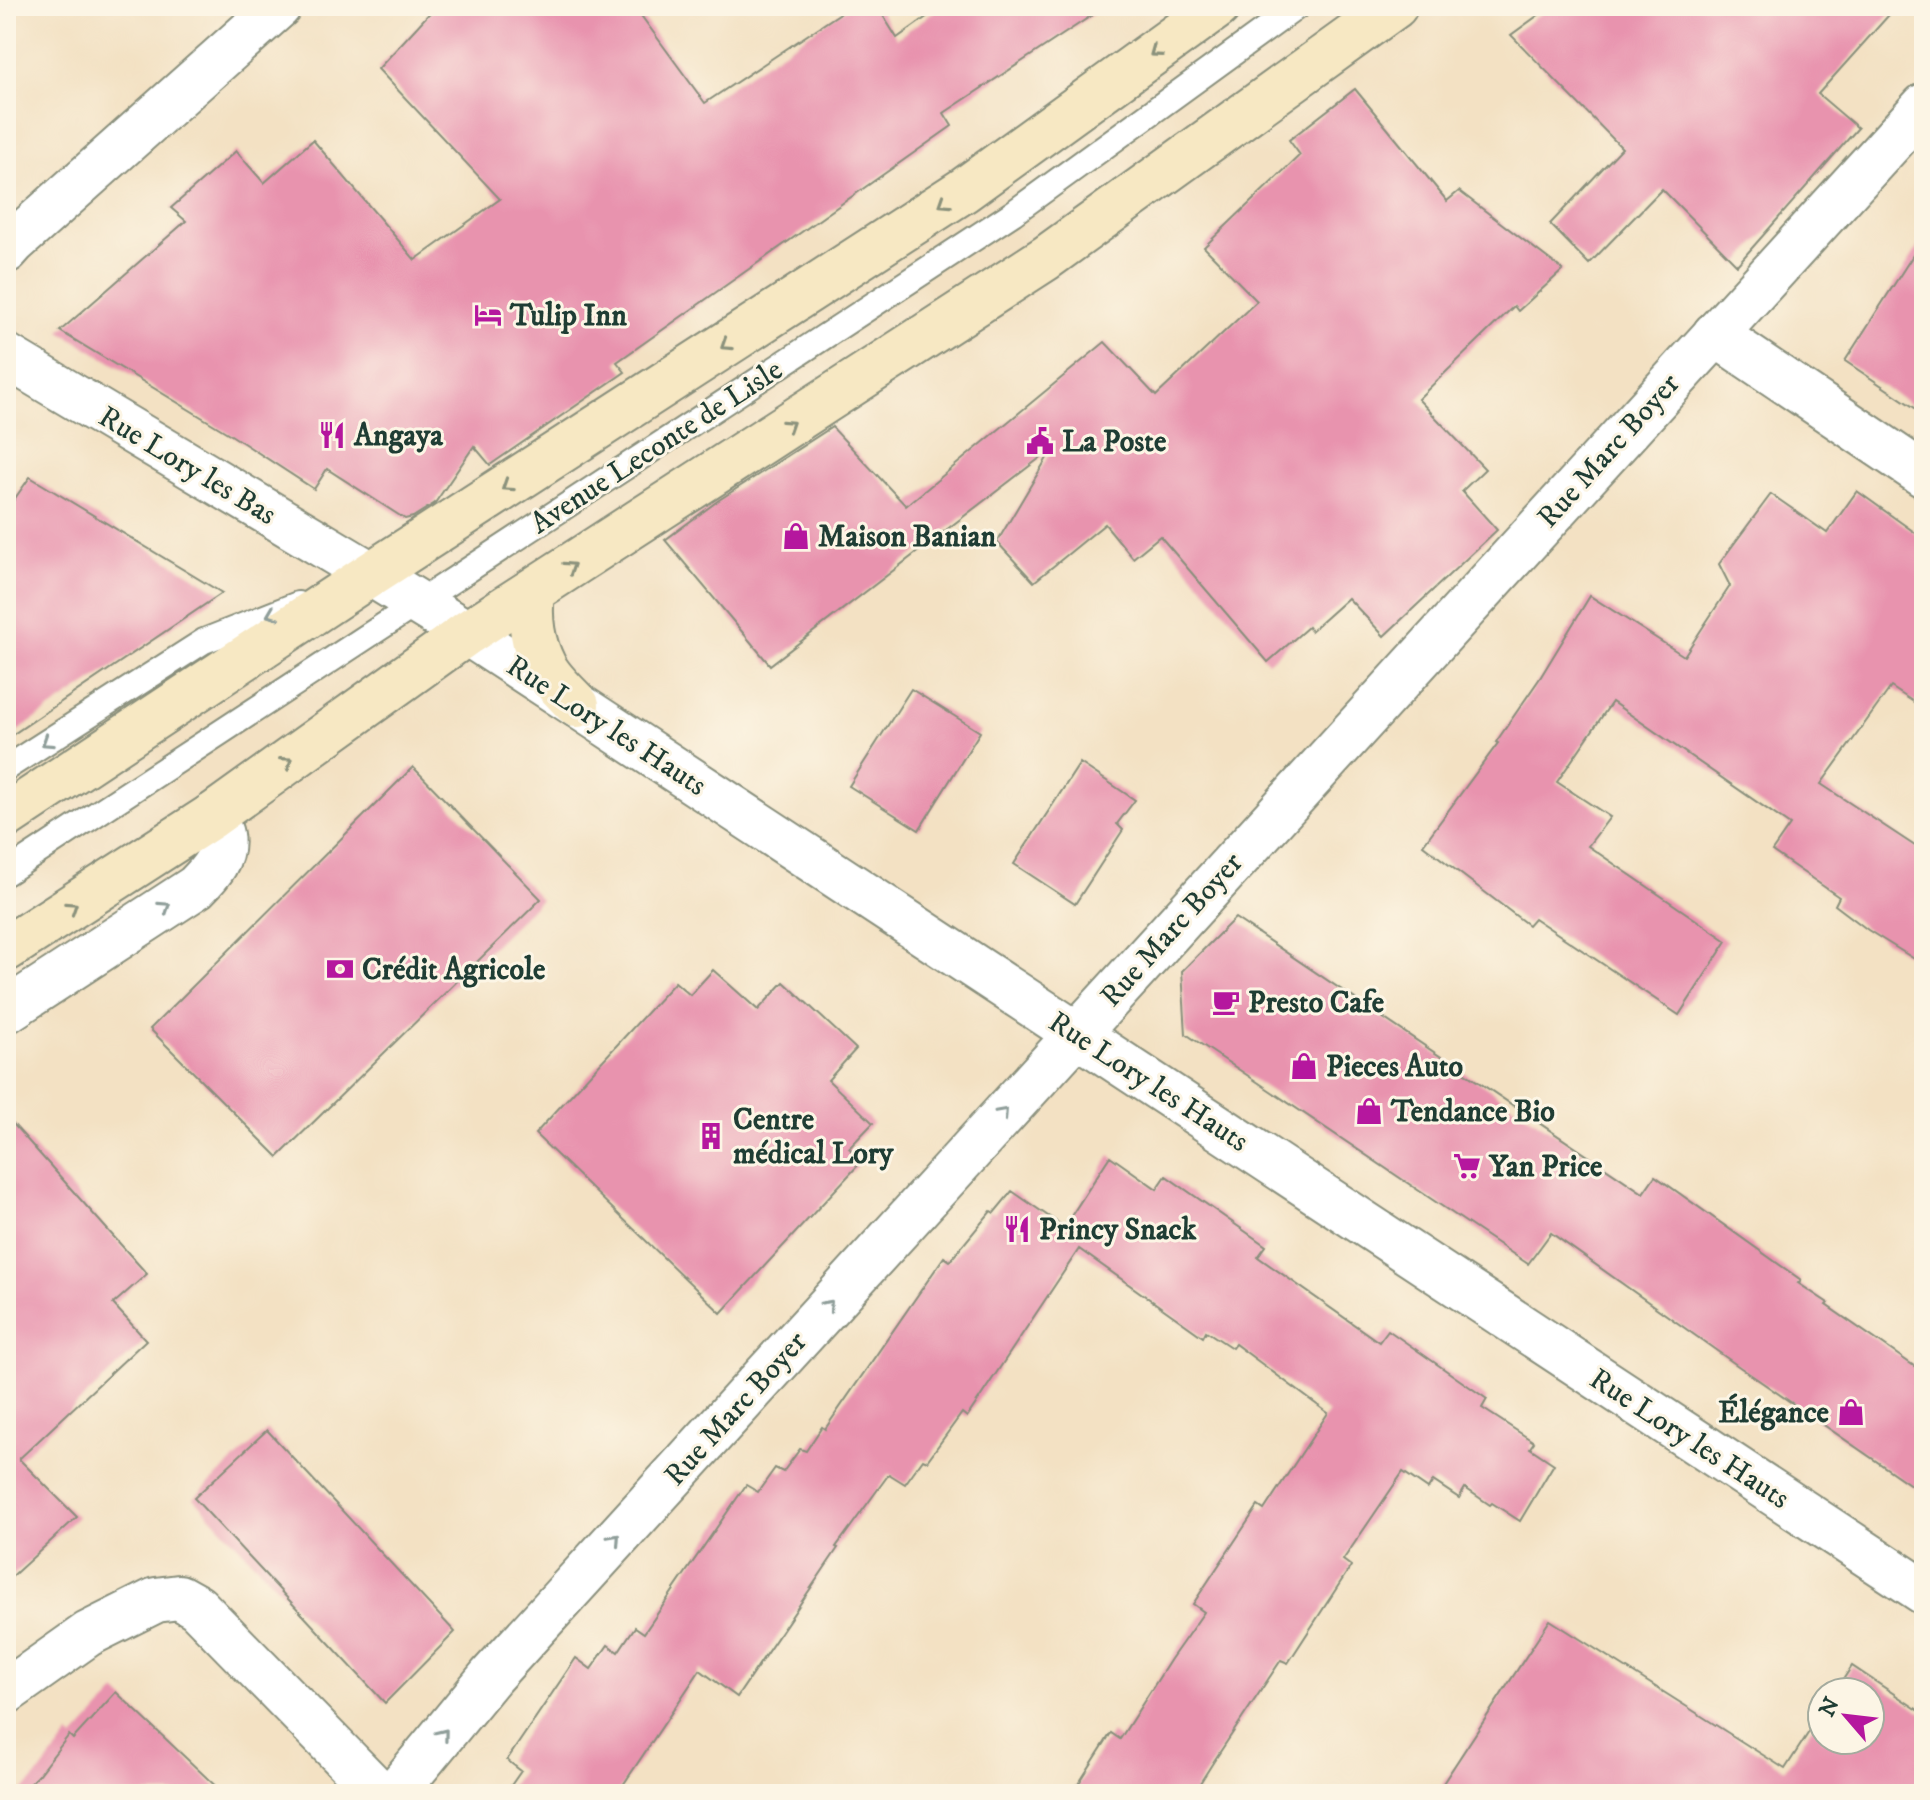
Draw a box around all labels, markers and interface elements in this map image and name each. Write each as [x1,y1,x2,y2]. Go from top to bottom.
one-way arrow [1149,42,1164,57]
one-way arrow [938,194,953,209]
place label: Tulip Inn [509,298,627,335]
hotel icon: Tulip Inn [473,300,503,330]
one-way arrow [720,335,734,350]
street label: Avenue Leconte de Lisle [524,352,790,543]
street label: Rue Marc Boyer [1530,366,1688,536]
street label: Rue Lory les Bas [92,399,283,534]
place label: Angaya [353,418,444,455]
restaurant icon: Angaya [317,420,347,450]
one-way arrow [780,420,794,435]
place label: La Poste [1062,424,1167,461]
public building icon: La Poste [1025,426,1055,456]
one-way arrow [502,476,516,491]
place label: Maison Banian [818,519,996,556]
shop icon: Maison Banian [781,521,811,551]
one-way arrow [562,561,576,576]
one-way arrow [266,604,280,621]
street label: Rue Lory les Hauts [499,648,713,805]
one-way arrow [41,732,56,747]
one-way arrow [279,757,293,772]
street label: Rue Marc Boyer [1093,845,1251,1015]
one-way arrow [63,902,77,917]
one-way arrow [157,902,171,917]
place label: Crédit Agricole [362,952,546,989]
bank icon: Crédit Agricole [325,954,355,984]
place label: Presto Cafe [1248,985,1385,1022]
cafe icon: Presto Cafe [1211,987,1241,1017]
street label: Rue Lory les Hauts [1041,1004,1255,1161]
place label: Pieces Auto [1326,1049,1463,1086]
shop icon: Pieces Auto [1289,1051,1319,1081]
place label: Tendance Bio [1390,1094,1555,1131]
shop icon: Tendance Bio [1354,1096,1384,1126]
place label: Centre médical Lory [733,1102,894,1173]
one-way arrow [993,1107,1008,1122]
building icon: Centre médical Lory [696,1121,726,1151]
place label: Yan Price [1488,1149,1603,1186]
supermarket icon: Yan Price [1452,1151,1482,1181]
place label: Princy Snack [1039,1212,1198,1249]
restaurant icon: Princy Snack [1002,1214,1032,1244]
one-way arrow [819,1300,833,1314]
street label: Rue Marc Boyer [657,1324,815,1494]
street label: Rue Lory les Hauts [1582,1361,1796,1518]
place label: Élégance [1718,1393,1830,1432]
shop icon: Élégance [1836,1397,1866,1427]
one-way arrow [606,1533,620,1548]
north arrow [1806,1676,1886,1756]
text: N [1814,1693,1846,1722]
one-way arrow [433,1728,448,1743]

